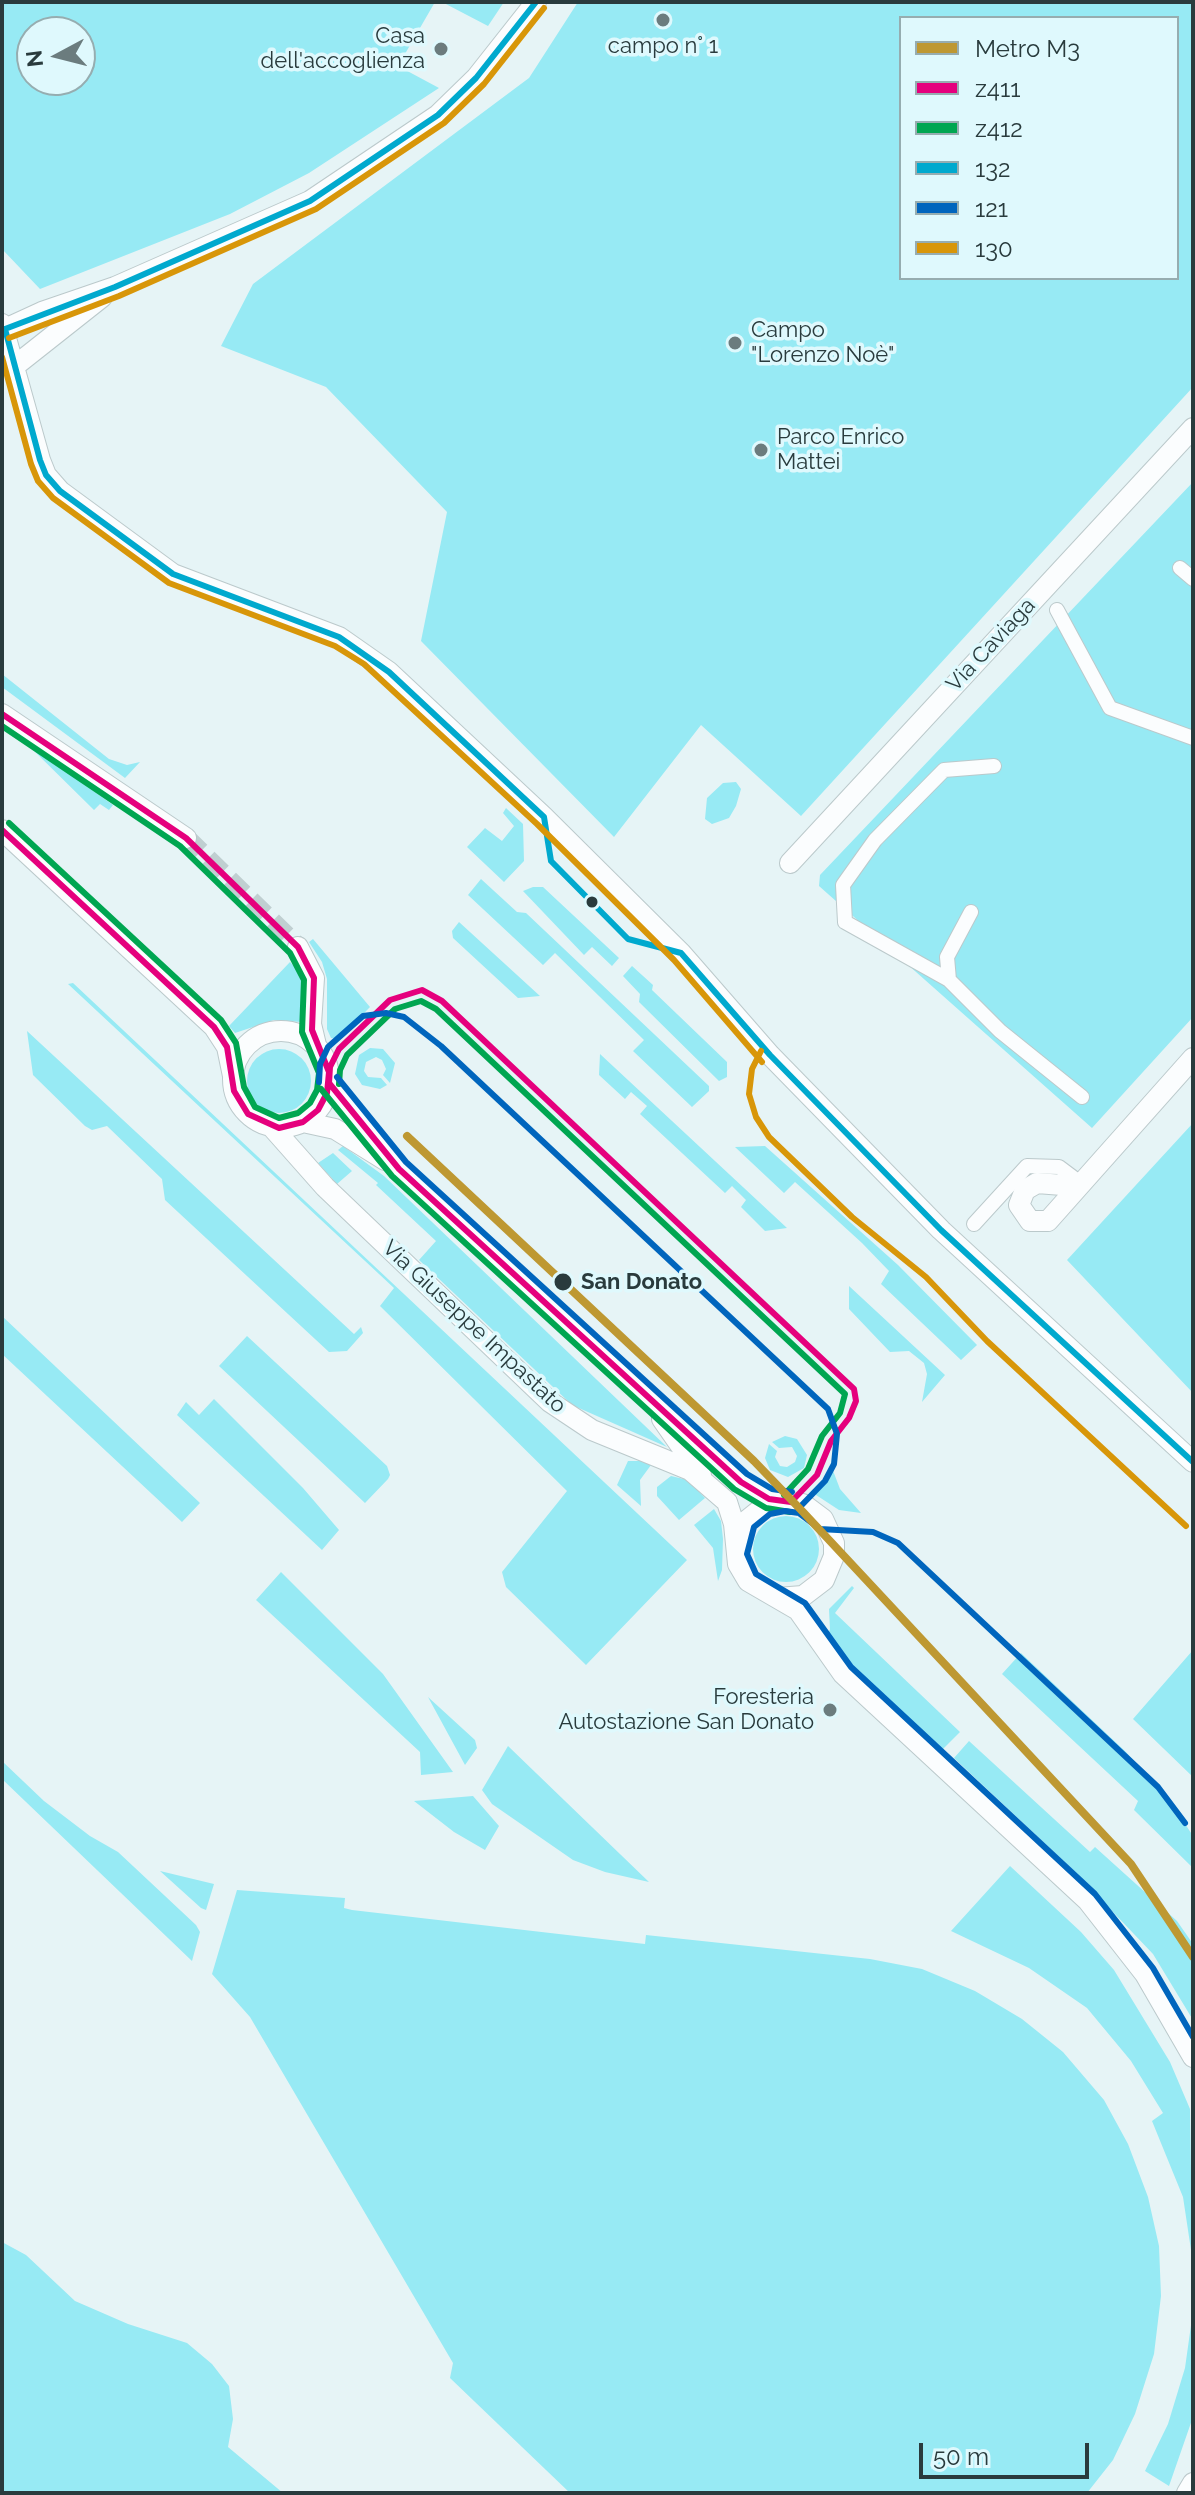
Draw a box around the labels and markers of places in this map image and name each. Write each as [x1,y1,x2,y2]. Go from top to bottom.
marker: campo n° 1 [654,11,672,29]
place label: Casa dell'accoglienza [261,23,425,74]
place label: campo n° 1 [608,33,718,59]
marker: Casa dell'accoglienza [432,40,450,58]
place label: Campo "Lorenzo Noè" [751,317,894,368]
marker: Campo "Lorenzo Noè" [726,334,744,352]
place label: Parco Enrico Mattei [777,424,904,476]
marker: Parco Enrico Mattei [752,441,770,459]
unlabelled marker [584,894,600,910]
place label: San Donato [581,1269,702,1295]
marker: San Donato [552,1271,574,1293]
place label: Foresteria Autostazione San Donato [558,1684,814,1736]
marker: Foresteria Autostazione San Donato [821,1701,839,1719]

